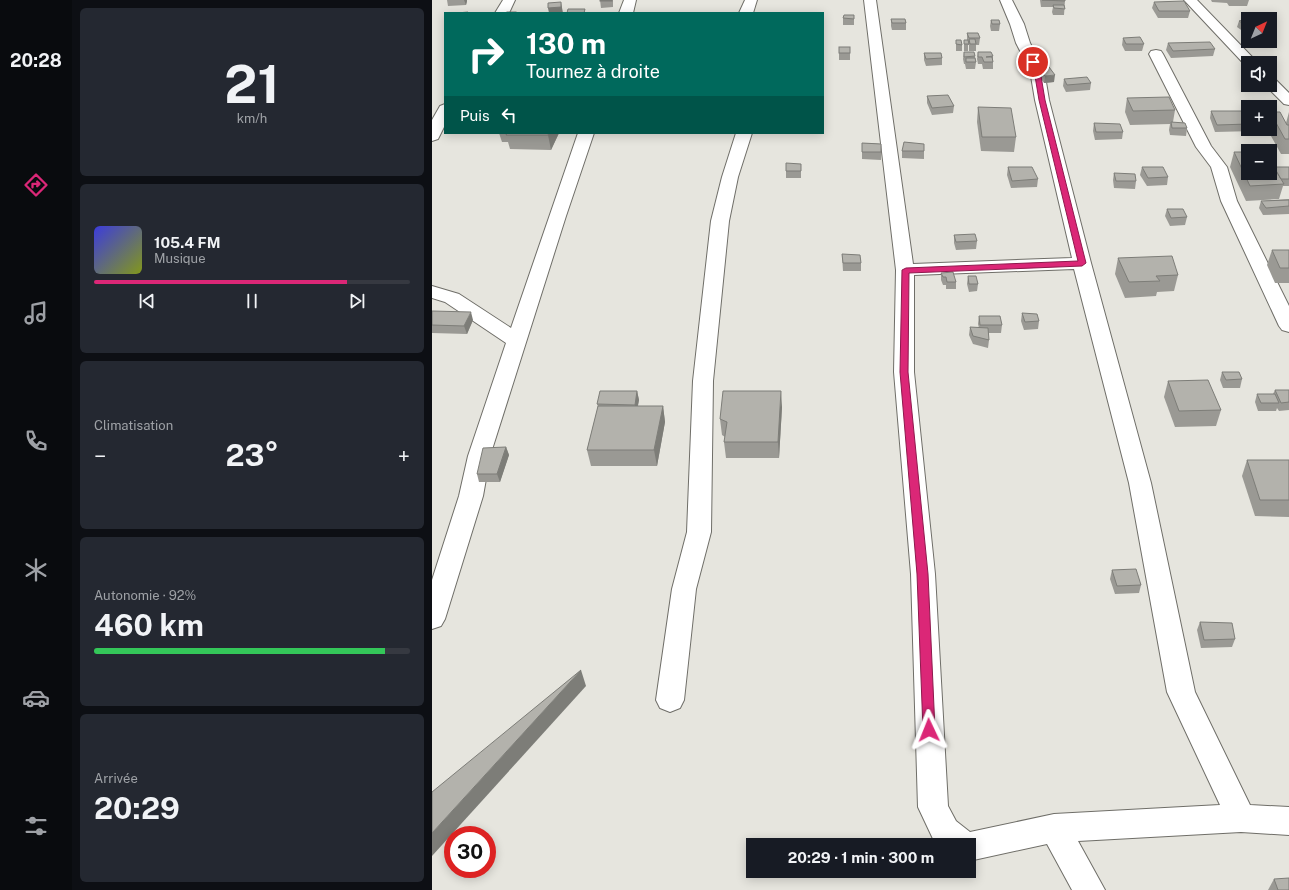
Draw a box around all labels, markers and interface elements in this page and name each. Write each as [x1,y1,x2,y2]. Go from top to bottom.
north arrow [1241,12,1277,48]
map controls [1241,12,1277,180]
text: 130 m [526,27,606,60]
icon: right [460,28,512,80]
pin [1016,45,1050,79]
text: 20:28 [10,50,62,71]
icon: arrive [1022,51,1044,73]
text: 21 [224,54,280,115]
button: sound [1241,56,1277,92]
text: Tournez à droite [526,61,660,82]
button: + [1241,100,1277,136]
icon: left [498,104,520,126]
text: Puis [460,107,490,124]
text: km/h [237,111,267,126]
button: − [1241,144,1277,180]
icon: directions [22,171,50,199]
text: 105.4 FM [154,234,220,251]
text: Musique [154,251,206,266]
icon: previous [136,290,158,312]
icon: pause [241,290,263,312]
icon: next [346,290,368,312]
icon: music [22,299,50,327]
text: Climatisation [94,418,173,433]
icon: phone [22,427,50,455]
text: 23° [225,437,279,473]
text: − [94,443,106,469]
text: + [398,443,410,469]
icon: climate [22,556,50,584]
text: Autonomie · 92% [94,588,196,603]
text: 460 km [94,607,204,643]
icon: car [22,684,50,712]
position arrow [908,709,950,751]
text: Arrivée [94,771,138,786]
text: 20:29 [94,790,180,826]
icon: filters [22,812,50,840]
speed limit sign: 30 [444,826,496,878]
text: 20:29 · 1 min · 300 m [788,849,934,866]

